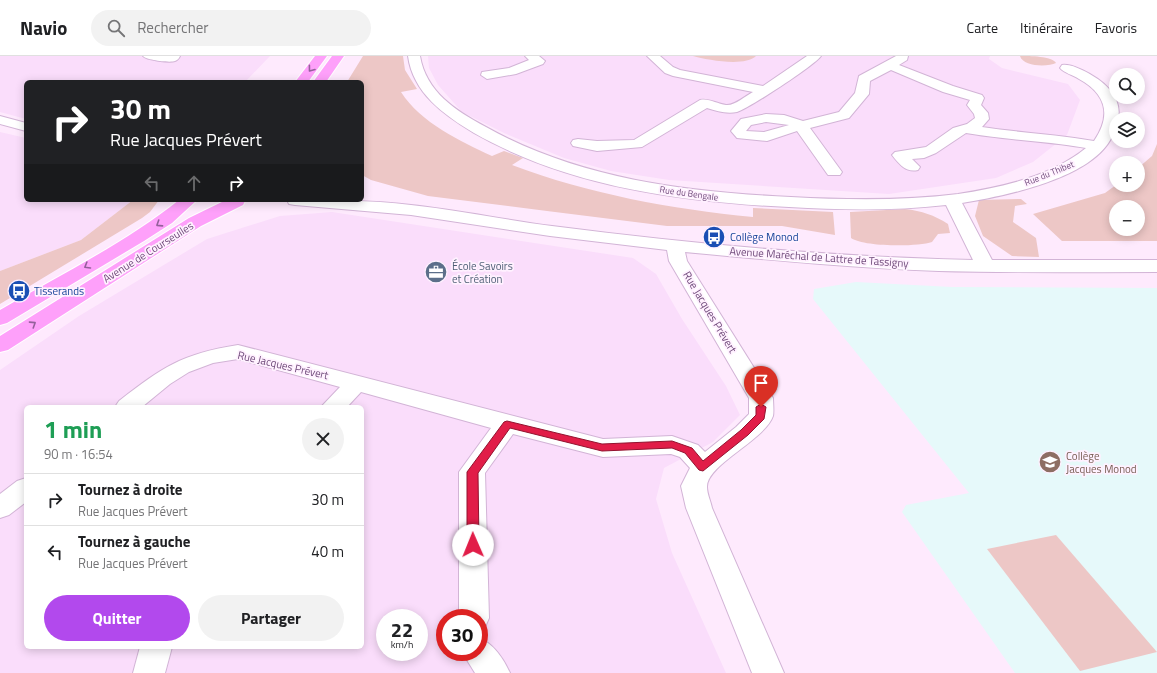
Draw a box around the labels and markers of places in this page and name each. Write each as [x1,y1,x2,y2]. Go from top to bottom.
bus stop icon: Collège Monod [701,224,727,250]
place label: Collège Monod [730,229,799,245]
place label: École Savoirs et Création [452,258,513,287]
office icon: École Savoirs et Création [423,259,449,285]
bus stop icon: Tisserands [6,278,32,304]
place label: Tisserands [34,283,84,299]
pin [744,366,778,407]
place label: Collège Jacques Monod [1066,448,1137,477]
school or university icon: Collège Jacques Monod [1037,449,1063,475]

